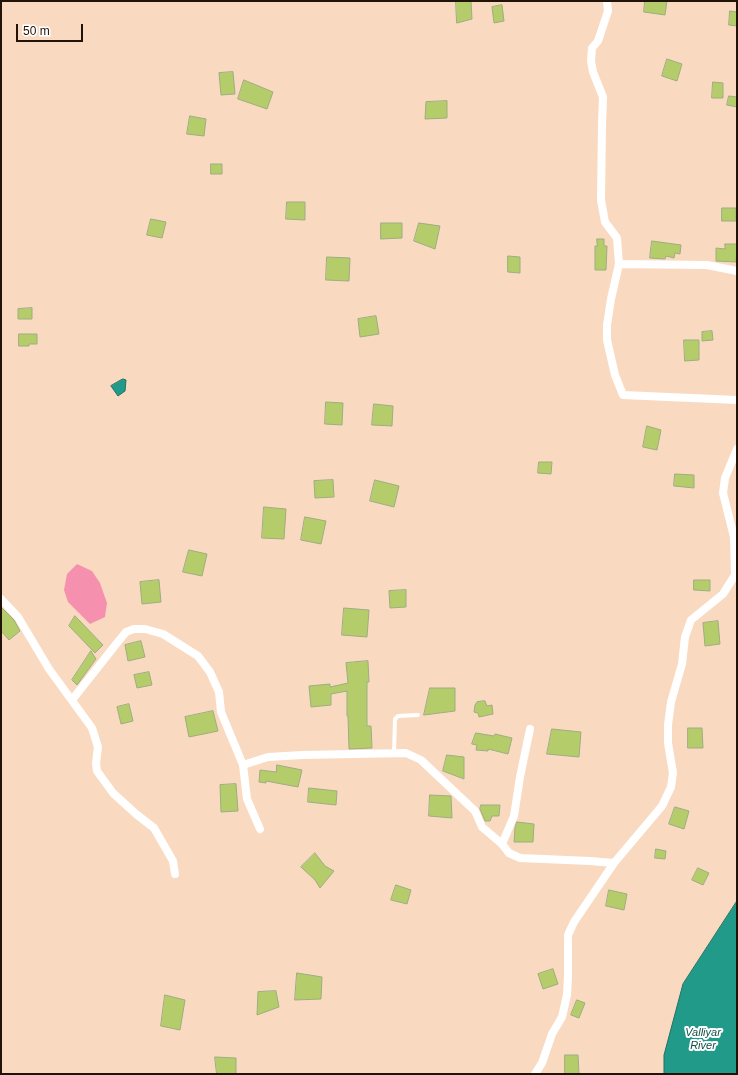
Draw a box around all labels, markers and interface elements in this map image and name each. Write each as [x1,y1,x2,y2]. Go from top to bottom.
scale bar [18,16,85,42]
text: 50 m [23,24,50,38]
water label: Valliyar River [685,1026,721,1052]

